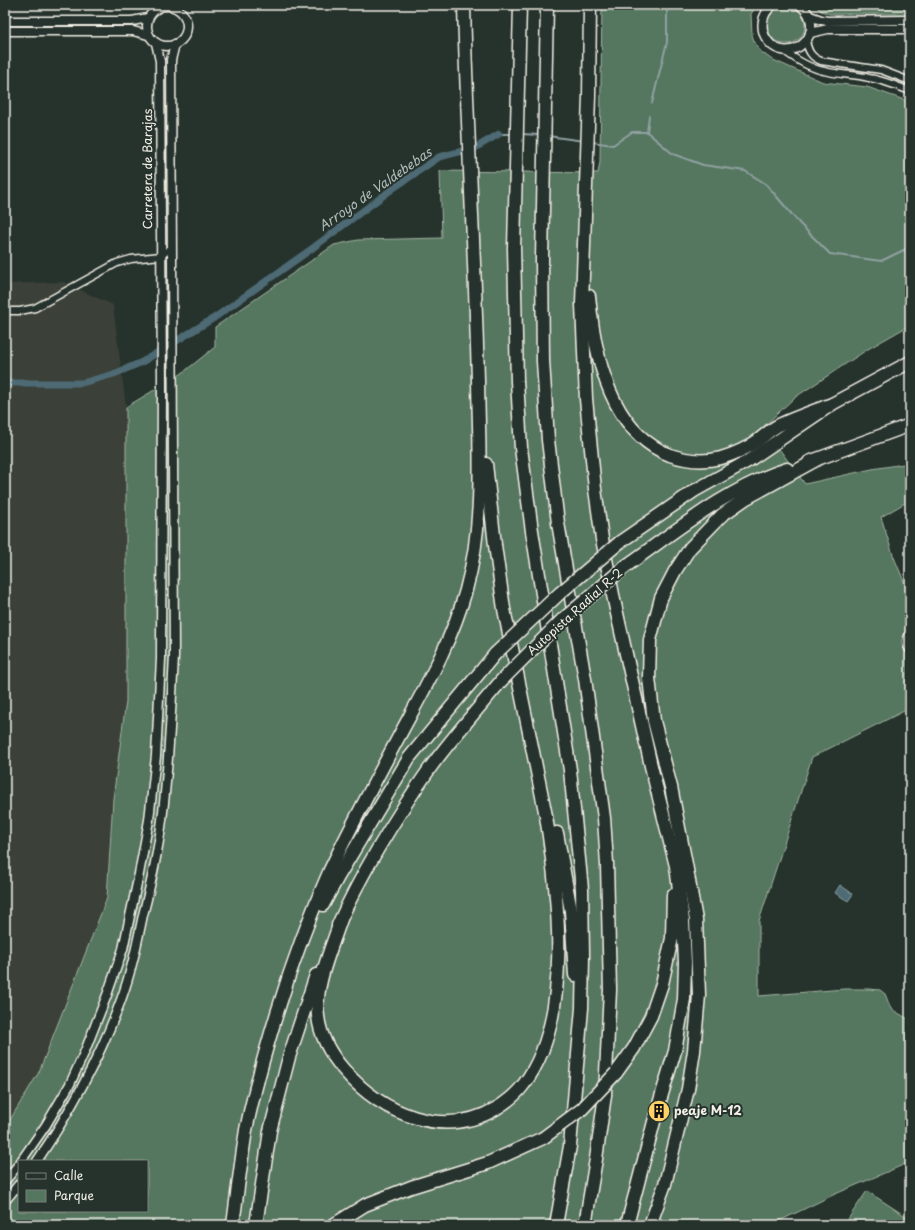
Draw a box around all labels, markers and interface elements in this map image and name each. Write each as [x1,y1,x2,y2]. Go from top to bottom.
street label: Carretera de Barajas [138,108,156,229]
water label: Arroyo de Valdebebas [314,142,436,235]
street label: Autopista Radial R-2 [523,563,626,659]
building icon: peaje M-12 [646,1098,672,1124]
place label: peaje M-12 [674,1101,742,1119]
legend [18,1160,148,1212]
text: Calle [54,1166,84,1184]
text: Parque [54,1186,94,1204]

